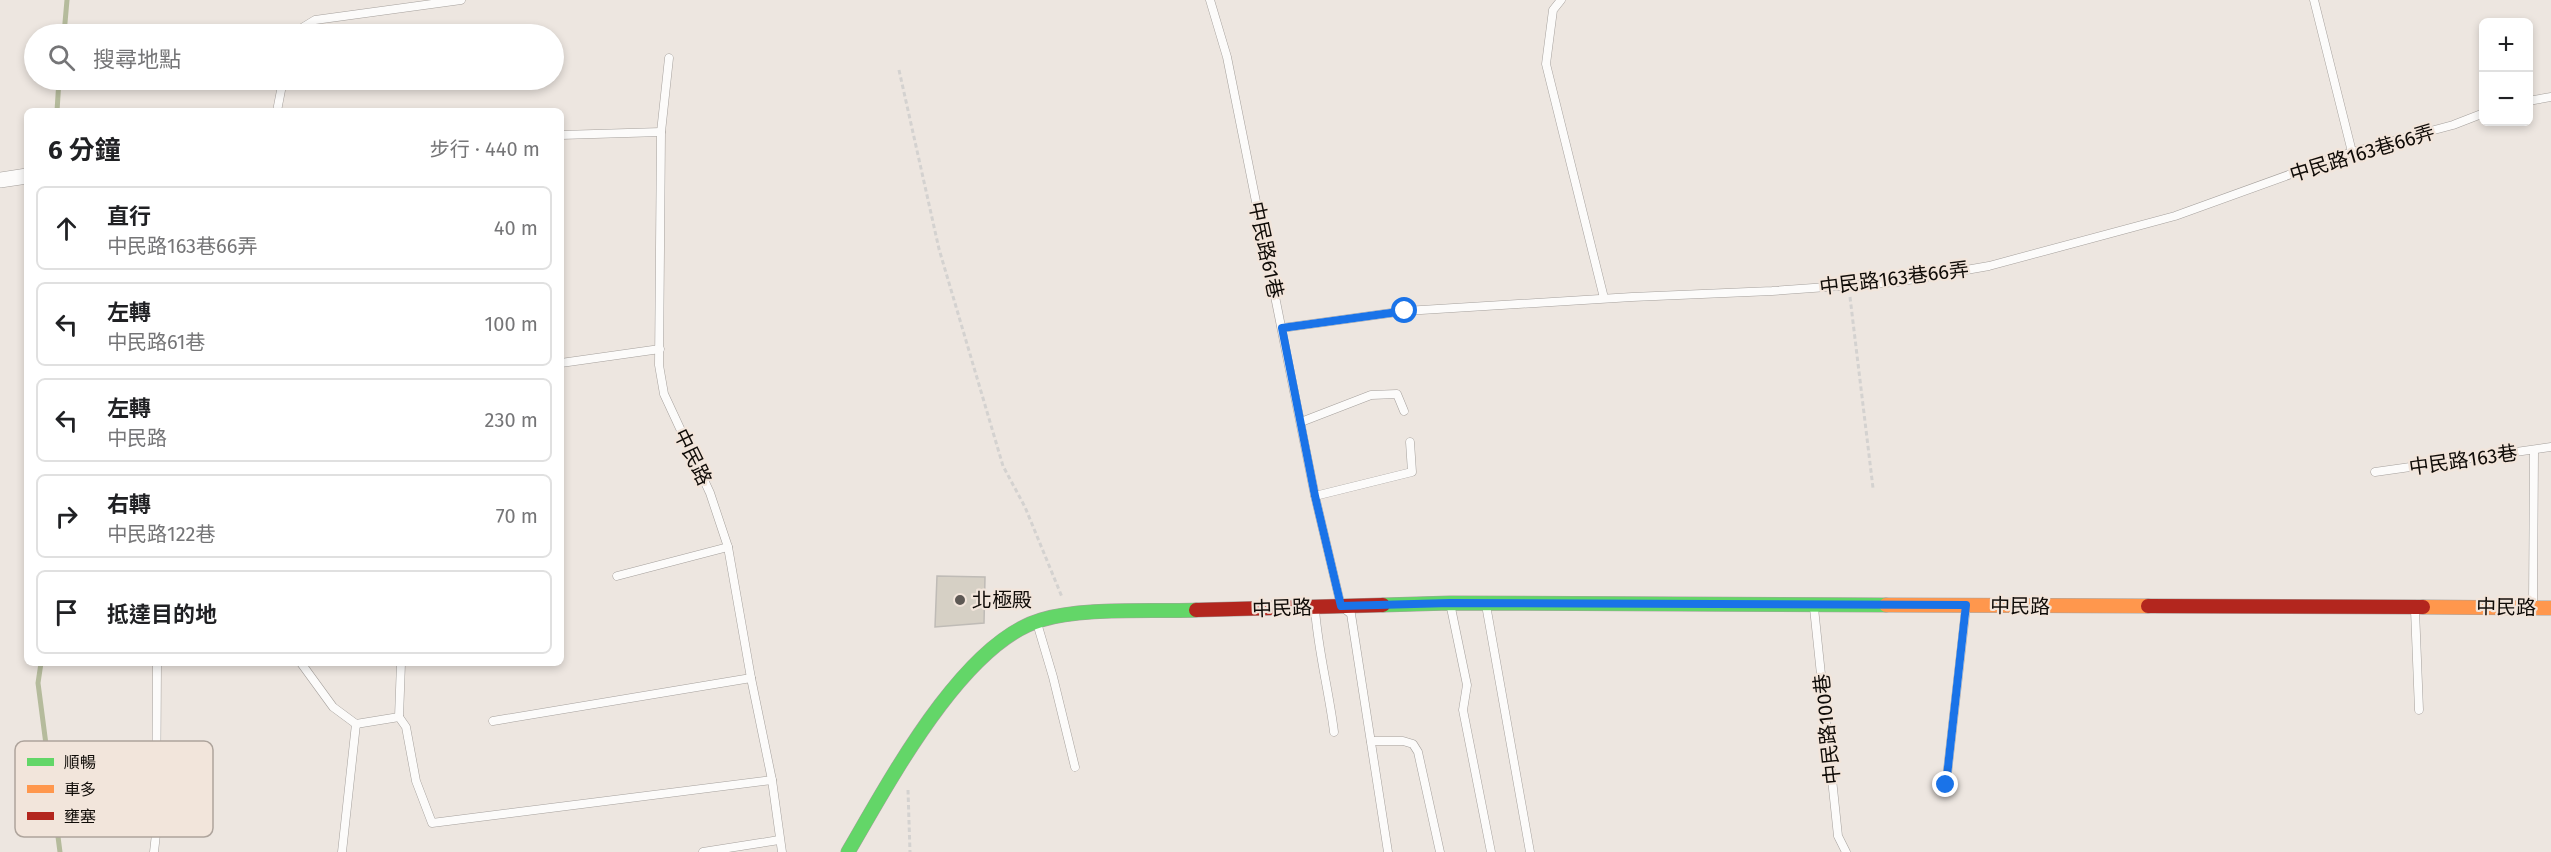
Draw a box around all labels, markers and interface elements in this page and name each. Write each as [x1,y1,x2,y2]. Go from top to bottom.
map controls [2479,18,2533,126]
button: + [2479,18,2533,72]
search box [24,24,564,90]
icon: search [45,41,78,74]
text: 搜尋地點 [93,46,181,73]
button: − [2479,72,2533,126]
street label: 中民路163巷66弄 [2287,120,2437,186]
text: 6 分鐘 [48,135,121,166]
text: 步行 · 440 m [430,137,540,161]
street label: 中民路61巷 [1244,199,1288,301]
text: 直行 [107,203,151,230]
icon: ahead [50,212,83,245]
text: 40 m [494,216,538,240]
text: 中民路163巷66弄 [107,234,257,258]
street label: 中民路163巷66弄 [1818,257,1970,299]
route start [1391,297,1417,323]
text: 左轉 [107,299,151,326]
icon: left [50,308,83,341]
text: 100 m [485,312,538,336]
text: 中民路61巷 [107,330,205,354]
text: 左轉 [107,395,151,422]
icon: left [50,404,83,437]
text: 230 m [485,408,538,432]
street label: 中民路 [669,425,717,489]
text: 中民路 [107,426,167,450]
street label: 中民路163巷 [2407,441,2519,479]
text: 右轉 [107,491,151,518]
icon: right [50,500,83,533]
text: 70 m [496,504,538,528]
text: 中民路122巷 [107,522,215,546]
place label: 北極殿 [972,588,1032,612]
marker: 北極殿 [953,593,967,607]
street label: 中民路 [1990,593,2050,619]
street label: 中民路 [2476,594,2536,620]
street label: 中民路 [1252,595,1312,621]
icon: arrive [50,596,83,629]
text: 抵達目的地 [107,601,217,628]
street label: 中民路100巷 [1809,673,1845,785]
legend [15,741,213,837]
text: 順暢 [64,753,96,772]
route end [1932,771,1958,797]
text: 車多 [64,780,96,799]
text: 壅塞 [64,807,96,826]

